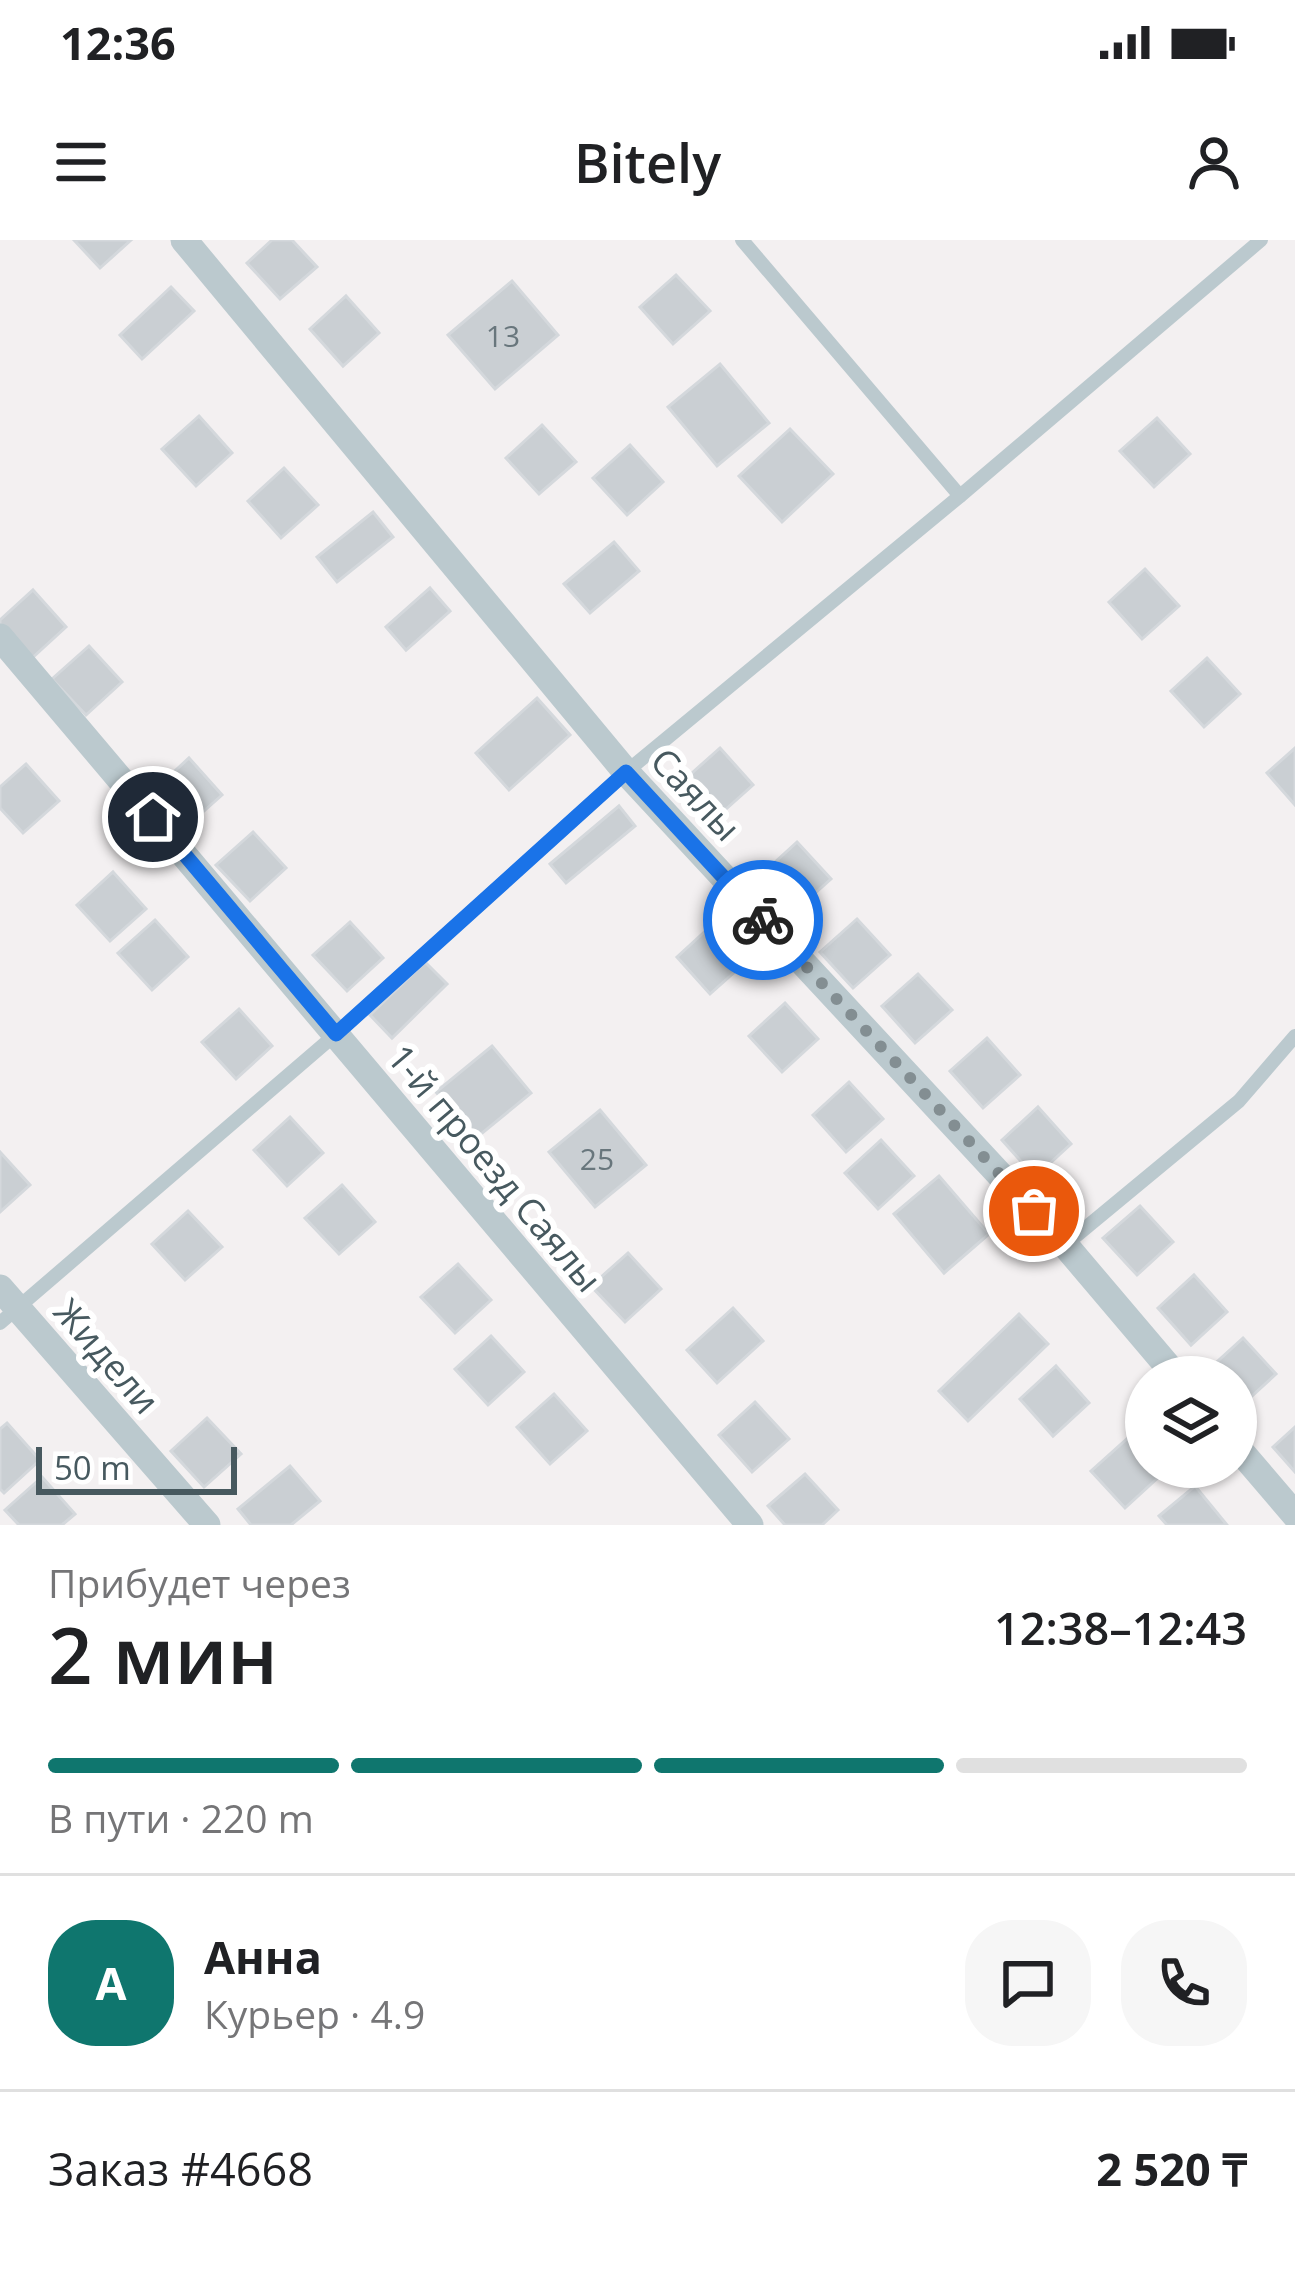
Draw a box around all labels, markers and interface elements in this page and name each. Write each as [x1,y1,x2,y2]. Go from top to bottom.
text: 12:36 [60,12,176,73]
text: Bitely [574,125,721,199]
icon: menu [48,129,114,195]
icon: person [1181,129,1247,195]
house number: 13 [486,315,520,356]
street label: Саялы [640,737,752,851]
pin [102,766,204,868]
icon: home [120,784,186,850]
courier [703,860,823,980]
icon: bike [730,887,796,953]
street label: 1-й проезд Саялы [377,1034,613,1302]
house number: 25 [580,1138,614,1179]
pin [983,1160,1085,1262]
icon: bag [1001,1178,1067,1244]
street label: Жидели [43,1288,171,1424]
map controls [1125,1356,1257,1488]
button: layers [1125,1356,1257,1488]
scale bar [36,1441,237,1494]
text: 50 m [54,1445,131,1490]
text: Прибудет через [48,1556,351,1609]
text: 12:38–12:43 [994,1597,1247,1658]
text: 2 мин [48,1601,278,1707]
text: В пути · 220 m [48,1791,314,1844]
button: chat [965,1920,1091,2046]
button: phone [1121,1920,1247,2046]
text: Анна [204,1926,322,1987]
text: А [95,1952,127,2013]
text: Курьер · 4.9 [204,1987,425,2040]
text: Заказ #4668 [48,2138,313,2199]
text: 2 520 ₸ [1096,2138,1247,2199]

